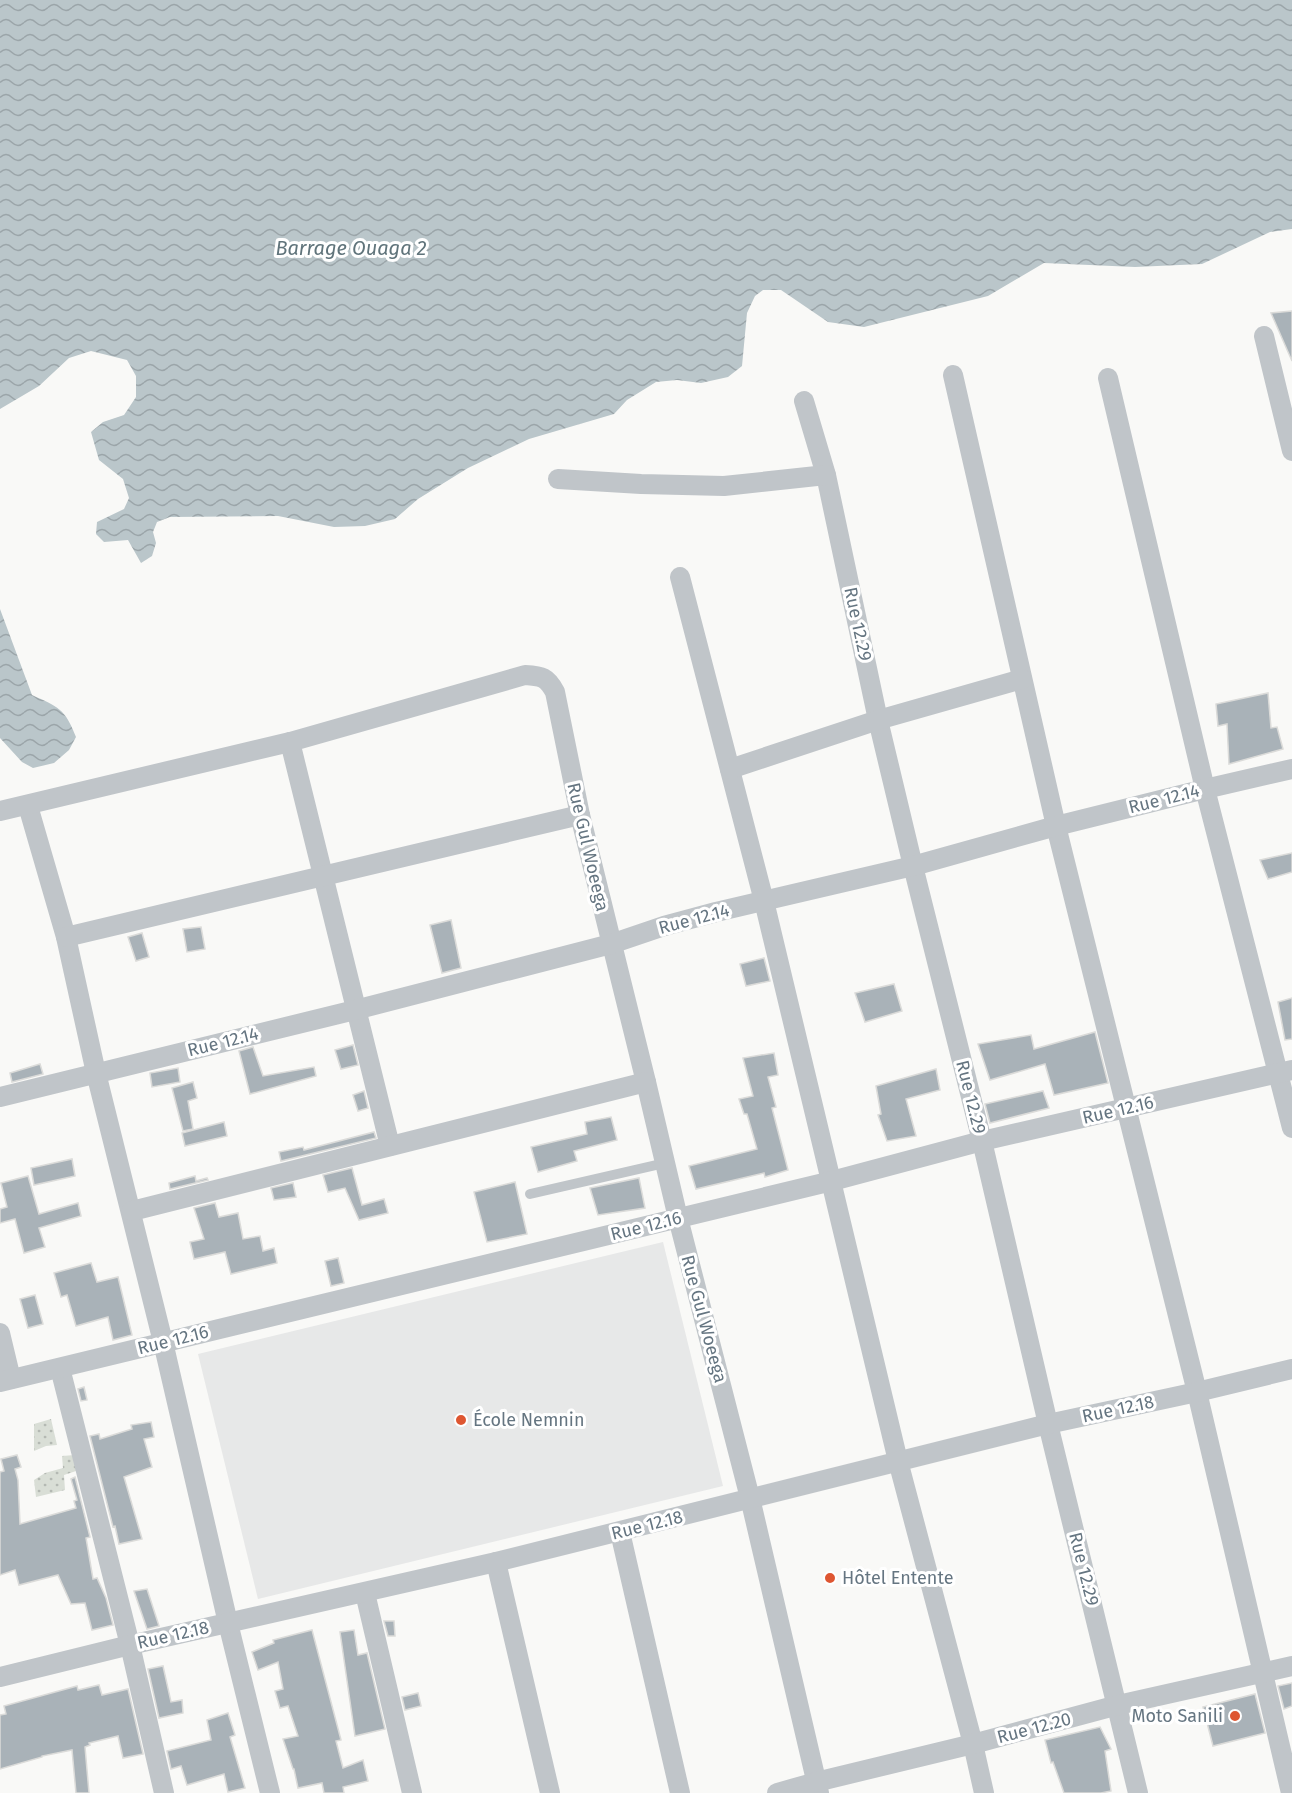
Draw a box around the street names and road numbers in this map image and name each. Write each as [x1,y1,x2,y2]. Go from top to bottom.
street label: Rue 12.29 [839,585,877,663]
street label: Rue 12.14 [1126,779,1202,818]
street label: Rue Gul Woeega [562,780,614,914]
street label: Rue 12.14 [656,899,732,939]
street label: Rue 12.14 [185,1022,261,1061]
street label: Rue 12.29 [951,1058,991,1136]
street label: Rue 12.16 [1080,1091,1156,1129]
street label: Rue 12.16 [608,1207,684,1245]
street label: Rue Gul Woeega [676,1253,732,1385]
street label: Rue 12.16 [135,1321,211,1359]
street label: Rue 12.18 [1080,1391,1156,1427]
street label: Rue 12.18 [609,1505,685,1544]
street label: Rue 12.29 [1064,1530,1104,1608]
street label: Rue 12.18 [135,1616,211,1654]
street label: Rue 12.20 [994,1708,1074,1748]

